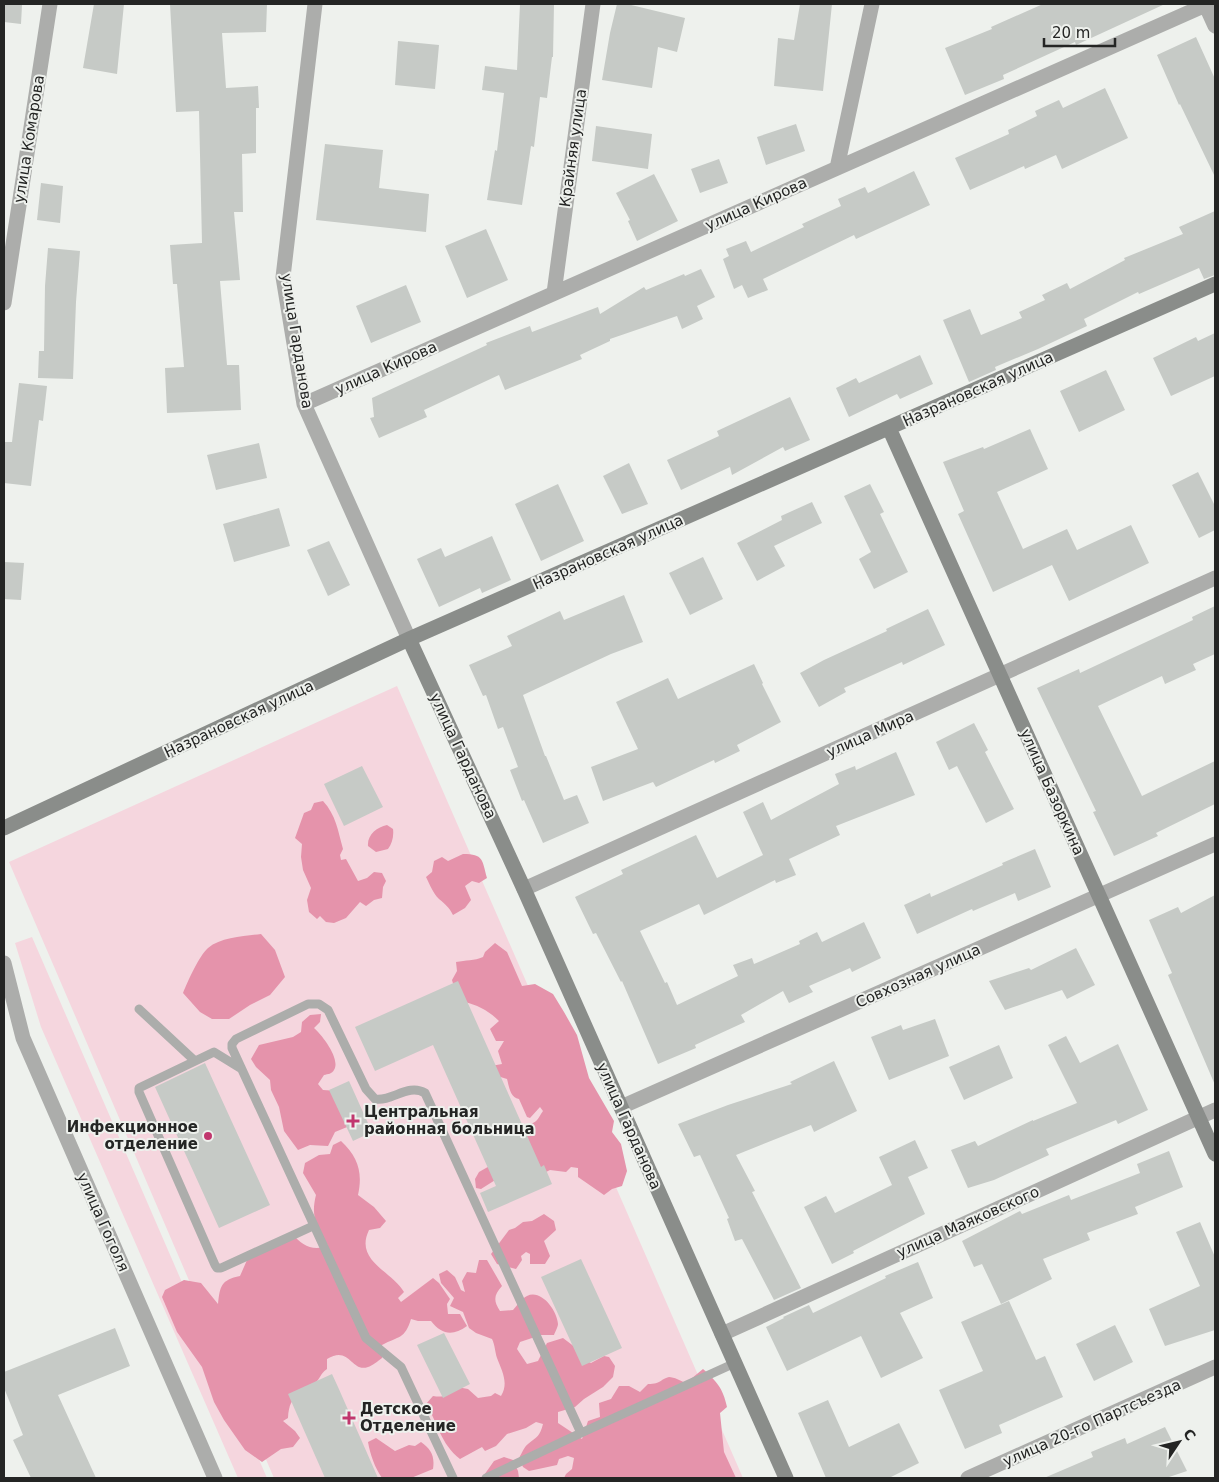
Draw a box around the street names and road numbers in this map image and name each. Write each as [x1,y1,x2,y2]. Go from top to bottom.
street label: улица Комарова [10,74,48,204]
street label: Крайняя улица [556,88,590,208]
street label: улица Кирова [702,174,810,234]
street label: улица Гарданова [277,272,317,410]
street label: улица Кирова [332,338,440,398]
street label: Назрановская улица [900,348,1056,430]
street label: Назрановская улица [530,511,686,593]
street label: Назрановская улица [161,676,317,762]
street label: улица Гарданова [426,690,500,822]
street label: улица Мира [823,707,917,761]
street label: улица Базоркина [1016,726,1088,858]
street label: Совхозная улица [853,940,983,1012]
street label: улица Гарданова [593,1060,665,1192]
street label: улица Гоголя [73,1170,133,1274]
street label: улица Маяковского [894,1182,1042,1262]
street label: улица 20-го Партсъезда [1000,1376,1184,1470]

